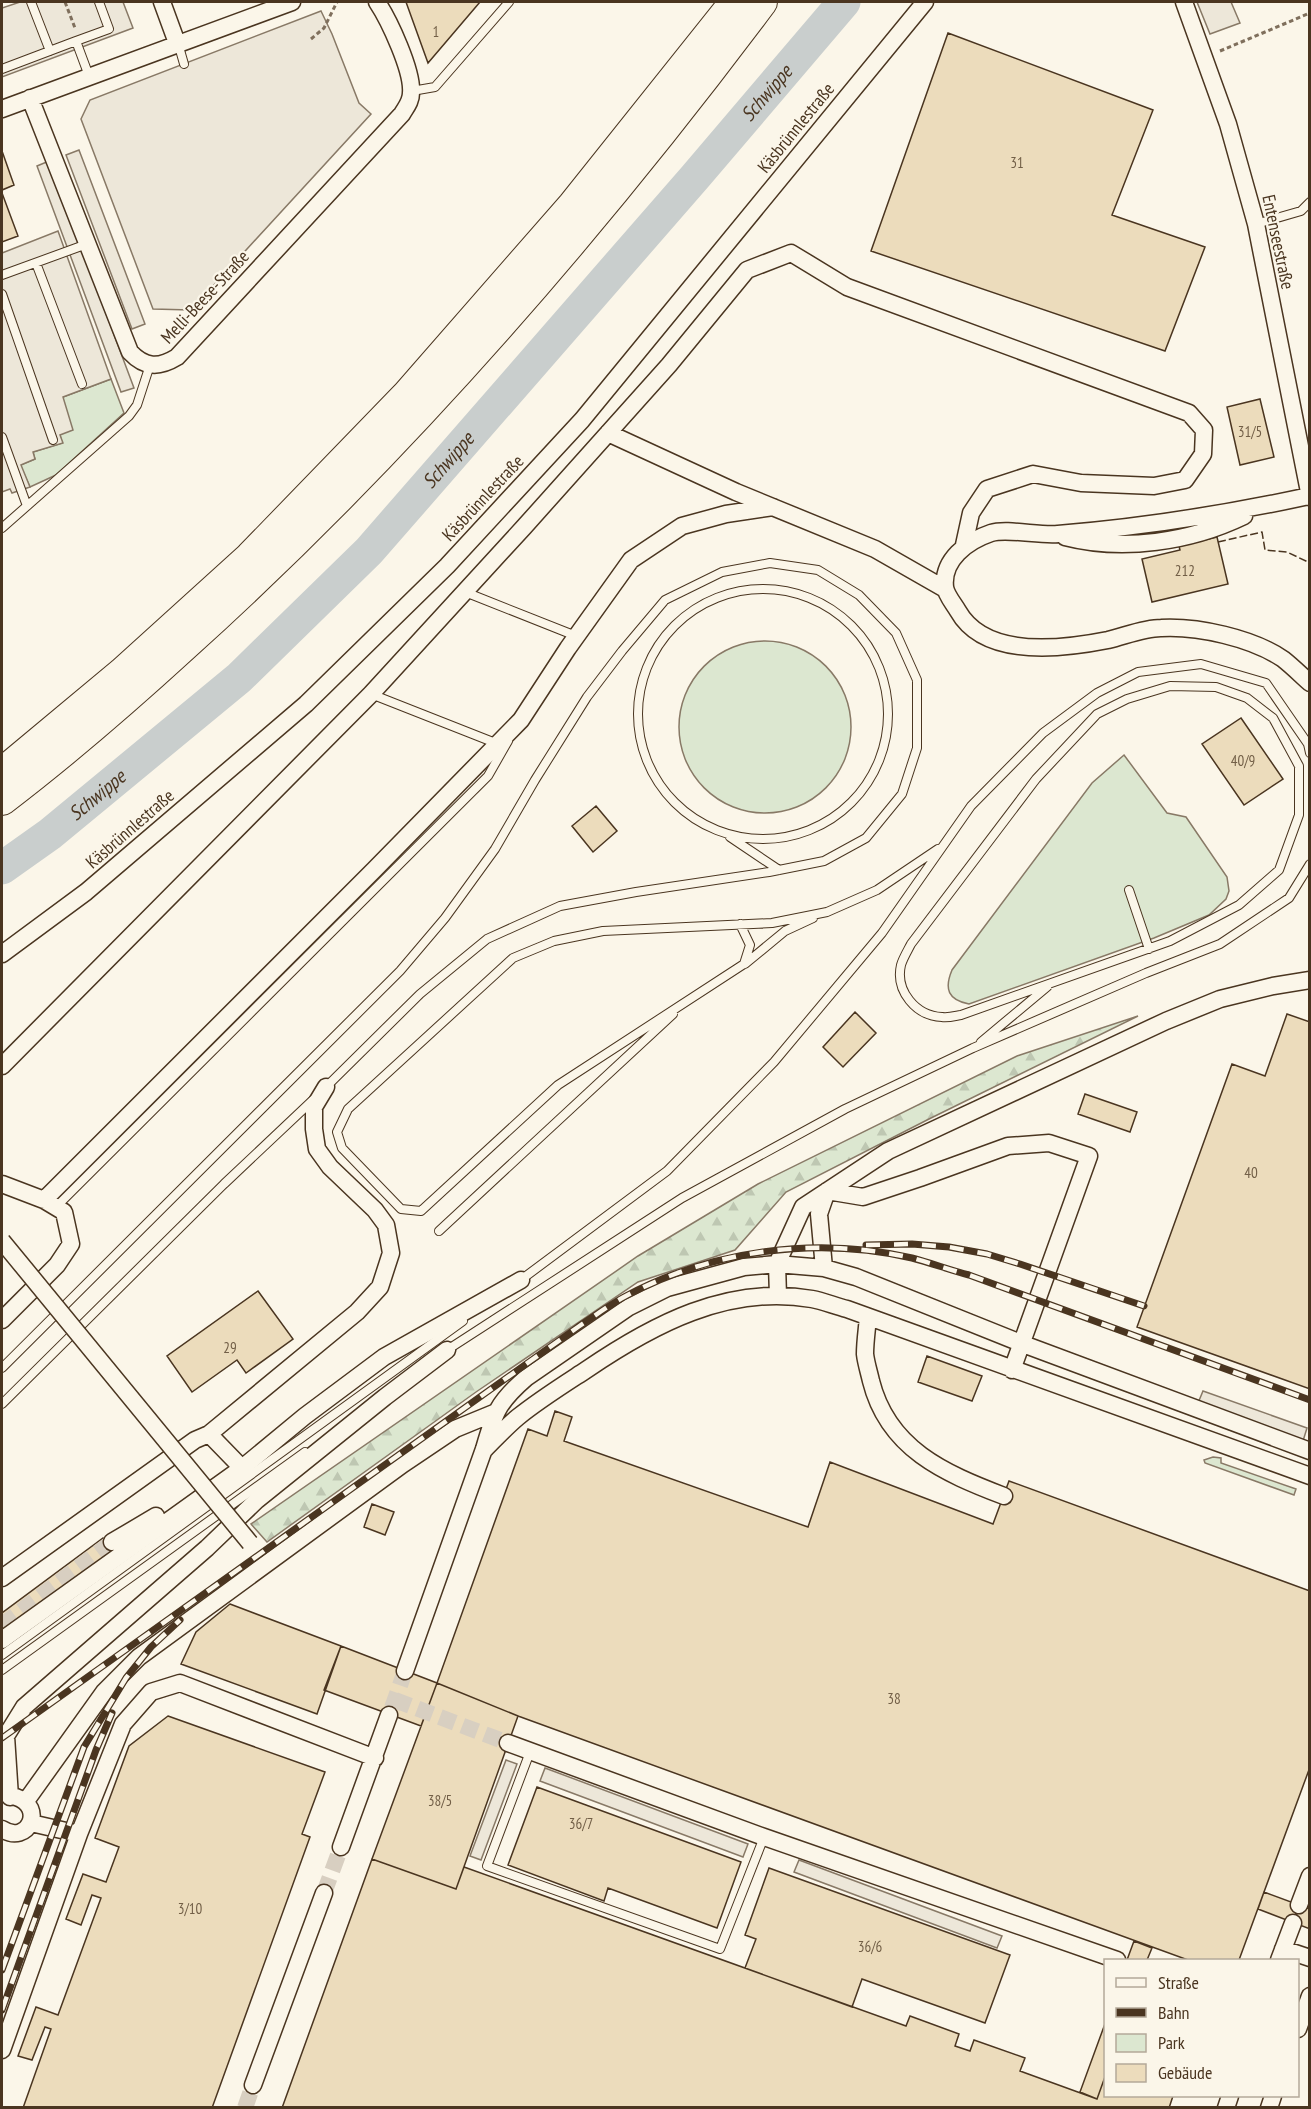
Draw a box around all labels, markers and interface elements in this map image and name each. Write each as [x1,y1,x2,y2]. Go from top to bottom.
house number: 1 [433,22,439,41]
water label: Schwippe [735,58,799,127]
street label: Käsbrünnlestraße [752,78,839,177]
house number: 31 [1010,153,1024,172]
street label: Entenseestraße [1257,193,1300,291]
street label: Melli-Beese-Straße [156,245,254,348]
house number: 31/5 [1238,422,1262,441]
water label: Schwippe [417,425,481,494]
street label: Käsbrünnlestraße [437,450,528,546]
house number: 212 [1175,561,1195,580]
house number: 40/9 [1231,751,1255,770]
water label: Schwippe [63,763,132,826]
street label: Käsbrünnlestraße [81,784,179,873]
house number: 40 [1244,1163,1258,1182]
house number: 29 [223,1338,237,1357]
house number: 38 [887,1689,901,1708]
house number: 38/5 [428,1791,452,1810]
house number: 36/7 [569,1814,593,1833]
house number: 3/10 [178,1899,203,1918]
house number: 36/6 [858,1937,883,1956]
legend [1104,1959,1299,2097]
text: Straße [1158,1971,1199,1994]
text: Bahn [1158,2001,1190,2024]
text: Park [1158,2031,1185,2054]
text: Gebäude [1158,2061,1212,2084]

